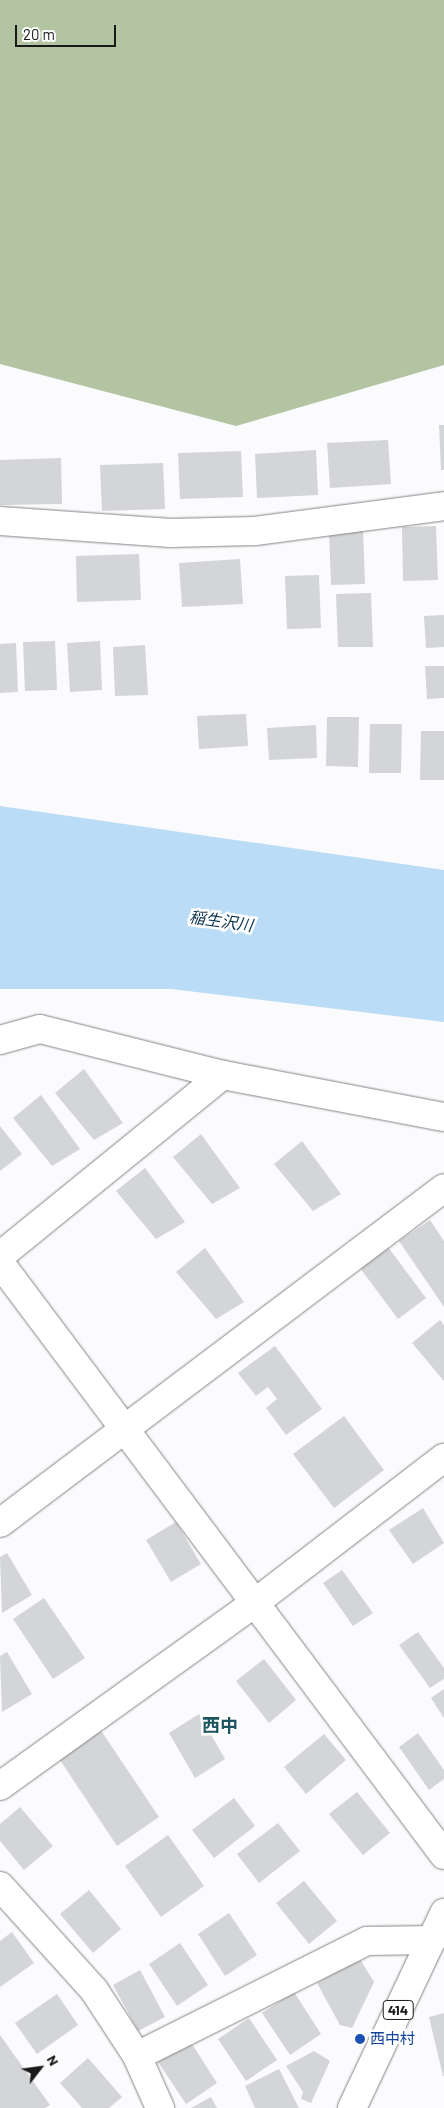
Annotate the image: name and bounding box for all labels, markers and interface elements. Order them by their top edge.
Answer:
scale bar [18,15,119,47]
text: 20 m [23,25,55,43]
water label: 稲生沢川 [188,907,254,935]
district label: 西中 [202,1714,238,1736]
road number: 414 [382,1998,414,2022]
place label: 西中村 [370,2030,415,2048]
marker: 西中村 [354,2033,366,2045]
north arrow [15,2043,65,2093]
text: N [44,2052,63,2069]

